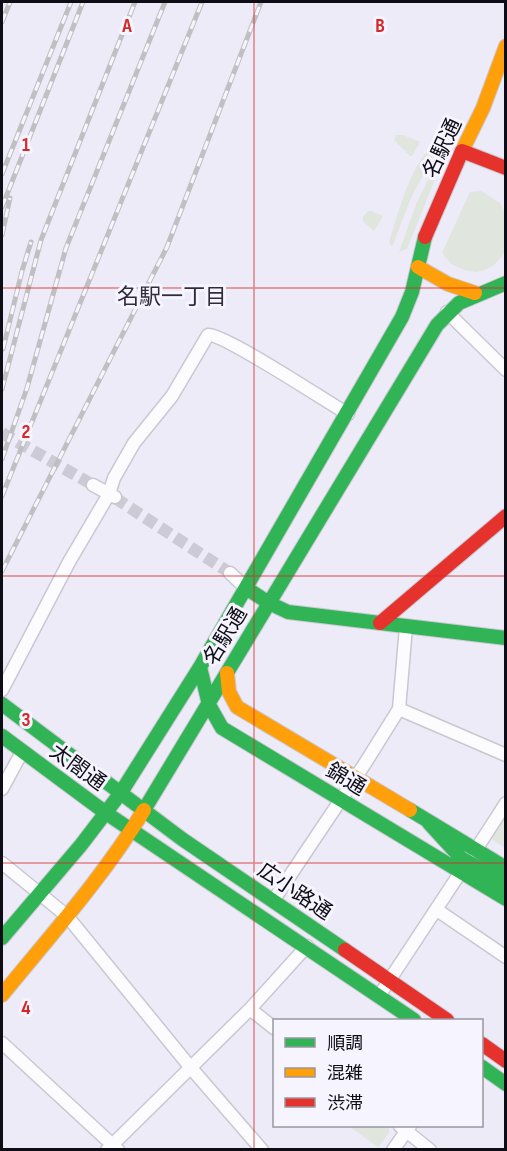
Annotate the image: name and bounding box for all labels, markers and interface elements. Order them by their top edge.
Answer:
text: A [121,14,132,38]
text: B [375,14,385,38]
street label: 名駅通 [418,114,467,182]
text: 1 [22,133,30,157]
district label: 名駅一丁目 [117,284,227,311]
text: 2 [22,420,30,444]
street label: 名駅通 [198,603,252,670]
text: 3 [22,708,31,732]
street label: 太閤通 [45,739,111,796]
street label: 錦通 [321,758,370,801]
street label: 広小路通 [253,858,337,925]
text: 4 [21,996,31,1020]
legend [273,1019,483,1127]
text: 順調 [327,1033,363,1054]
text: 混雑 [327,1063,363,1084]
text: 渋滞 [327,1093,363,1114]

